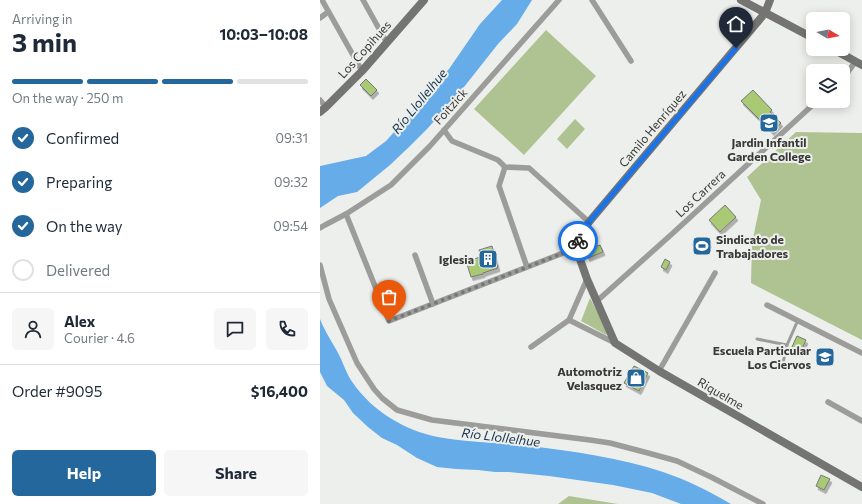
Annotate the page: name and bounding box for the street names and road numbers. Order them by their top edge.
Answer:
street label: Los Copihues [335,17,393,81]
street label: Foitzick [430,85,470,127]
street label: Camilo Henríquez [616,86,688,170]
street label: Los Carrera [672,166,728,220]
street label: Riquelme [695,374,747,412]

